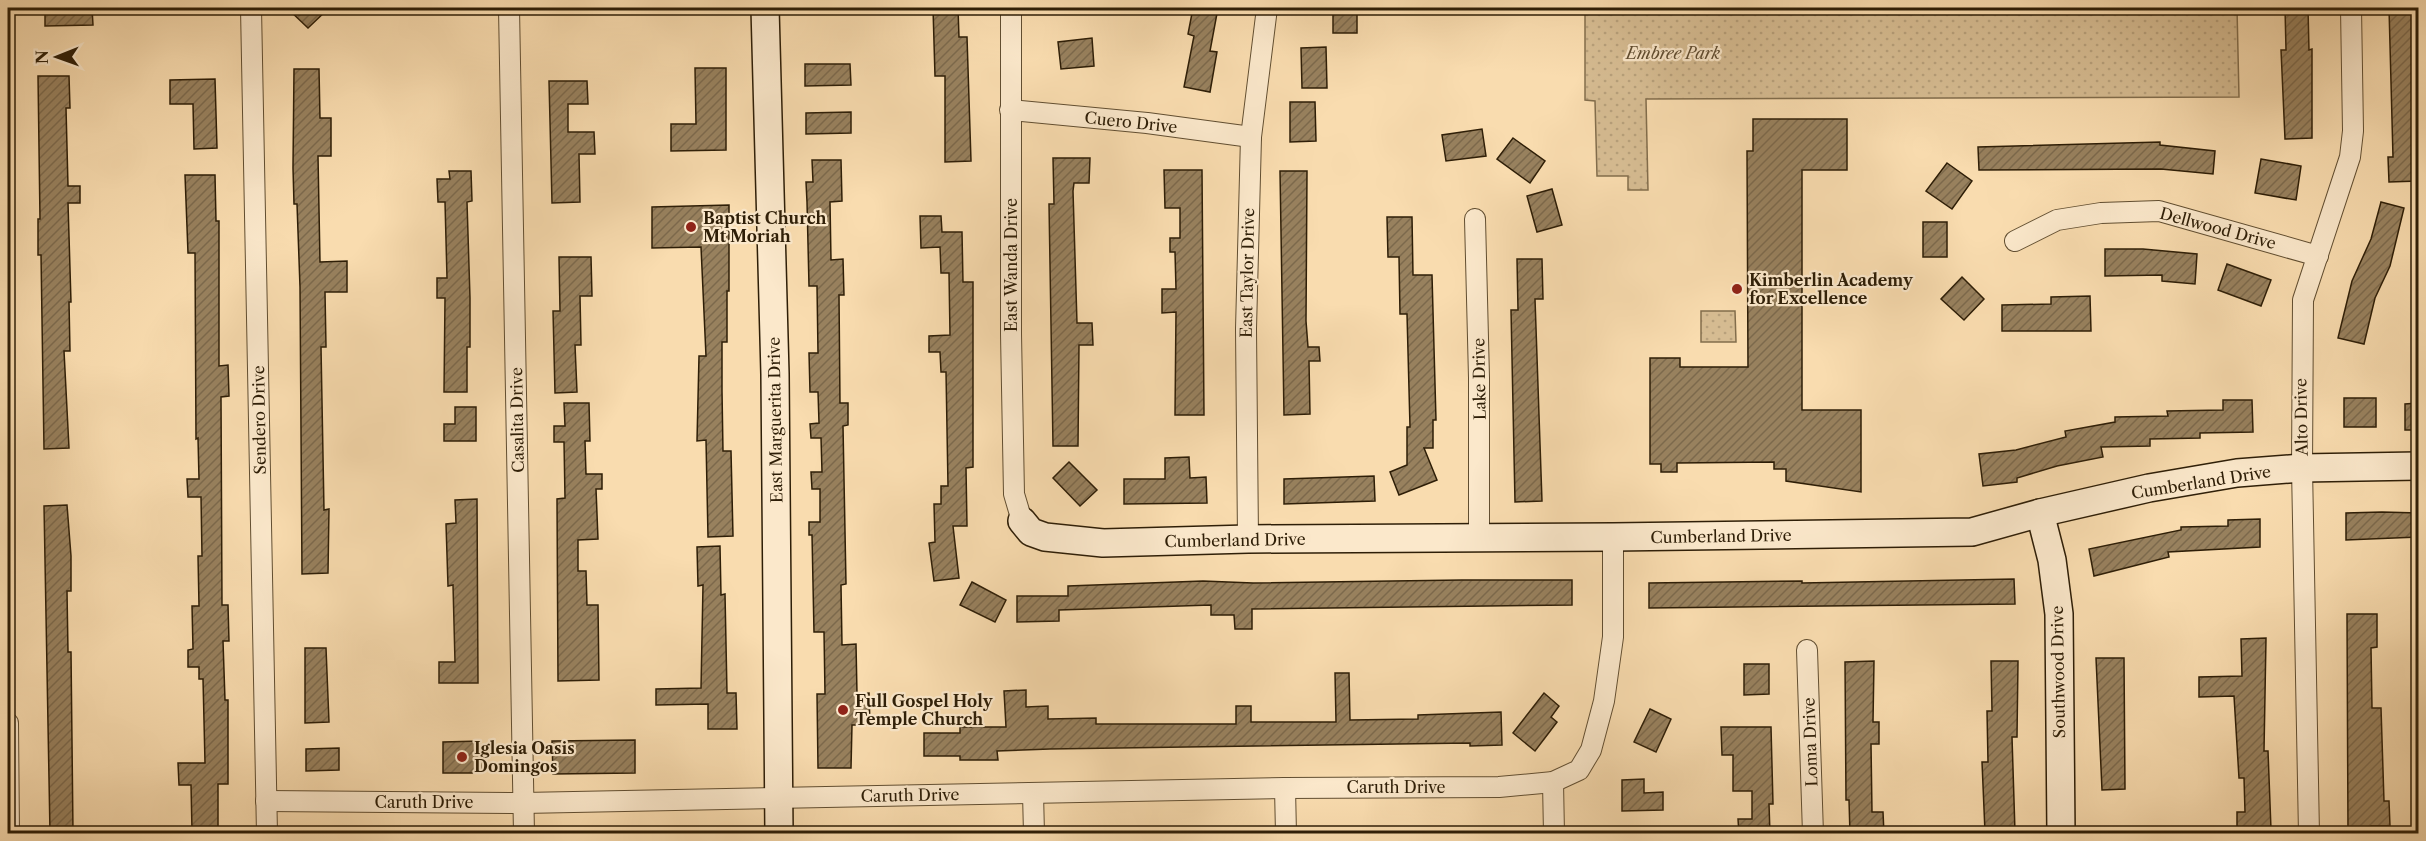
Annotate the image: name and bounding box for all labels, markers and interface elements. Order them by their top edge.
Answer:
north arrow [27,27,87,87]
park label: Embree Park [1624,43,1721,63]
text: N [32,50,52,64]
street label: Cuero Drive [1084,107,1178,137]
street label: East Wanda Drive [1001,198,1021,332]
street label: Dellwood Drive [2158,203,2278,253]
place label: Baptist Church Mt Moriah [703,208,827,246]
street label: East Taylor Drive [1236,208,1258,338]
marker: Baptist Church Mt Moriah [684,220,698,234]
place label: Kimberlin Academy for Excellence [1749,270,1914,308]
marker: Kimberlin Academy for Excellence [1730,282,1744,296]
street label: East Marguerita Drive [764,337,786,503]
street label: Lake Drive [1468,338,1490,420]
street label: Sendero Drive [248,365,270,475]
street label: Casalita Drive [506,367,528,473]
street label: Alto Drive [2290,378,2312,457]
street label: Cumberland Drive [2130,461,2272,503]
street label: Cumberland Drive [1650,525,1792,547]
street label: Cumberland Drive [1164,529,1306,551]
street label: Southwood Drive [2047,606,2069,738]
place label: Full Gospel Holy Temple Church [855,691,994,729]
street label: Loma Drive [1798,697,1822,787]
marker: Full Gospel Holy Temple Church [836,703,850,717]
place label: Iglesia Oasis Domingos [474,738,575,776]
marker: Iglesia Oasis Domingos [455,750,469,764]
street label: Caruth Drive [1347,777,1445,797]
street label: Caruth Drive [860,784,960,806]
street label: Caruth Drive [375,792,473,812]

